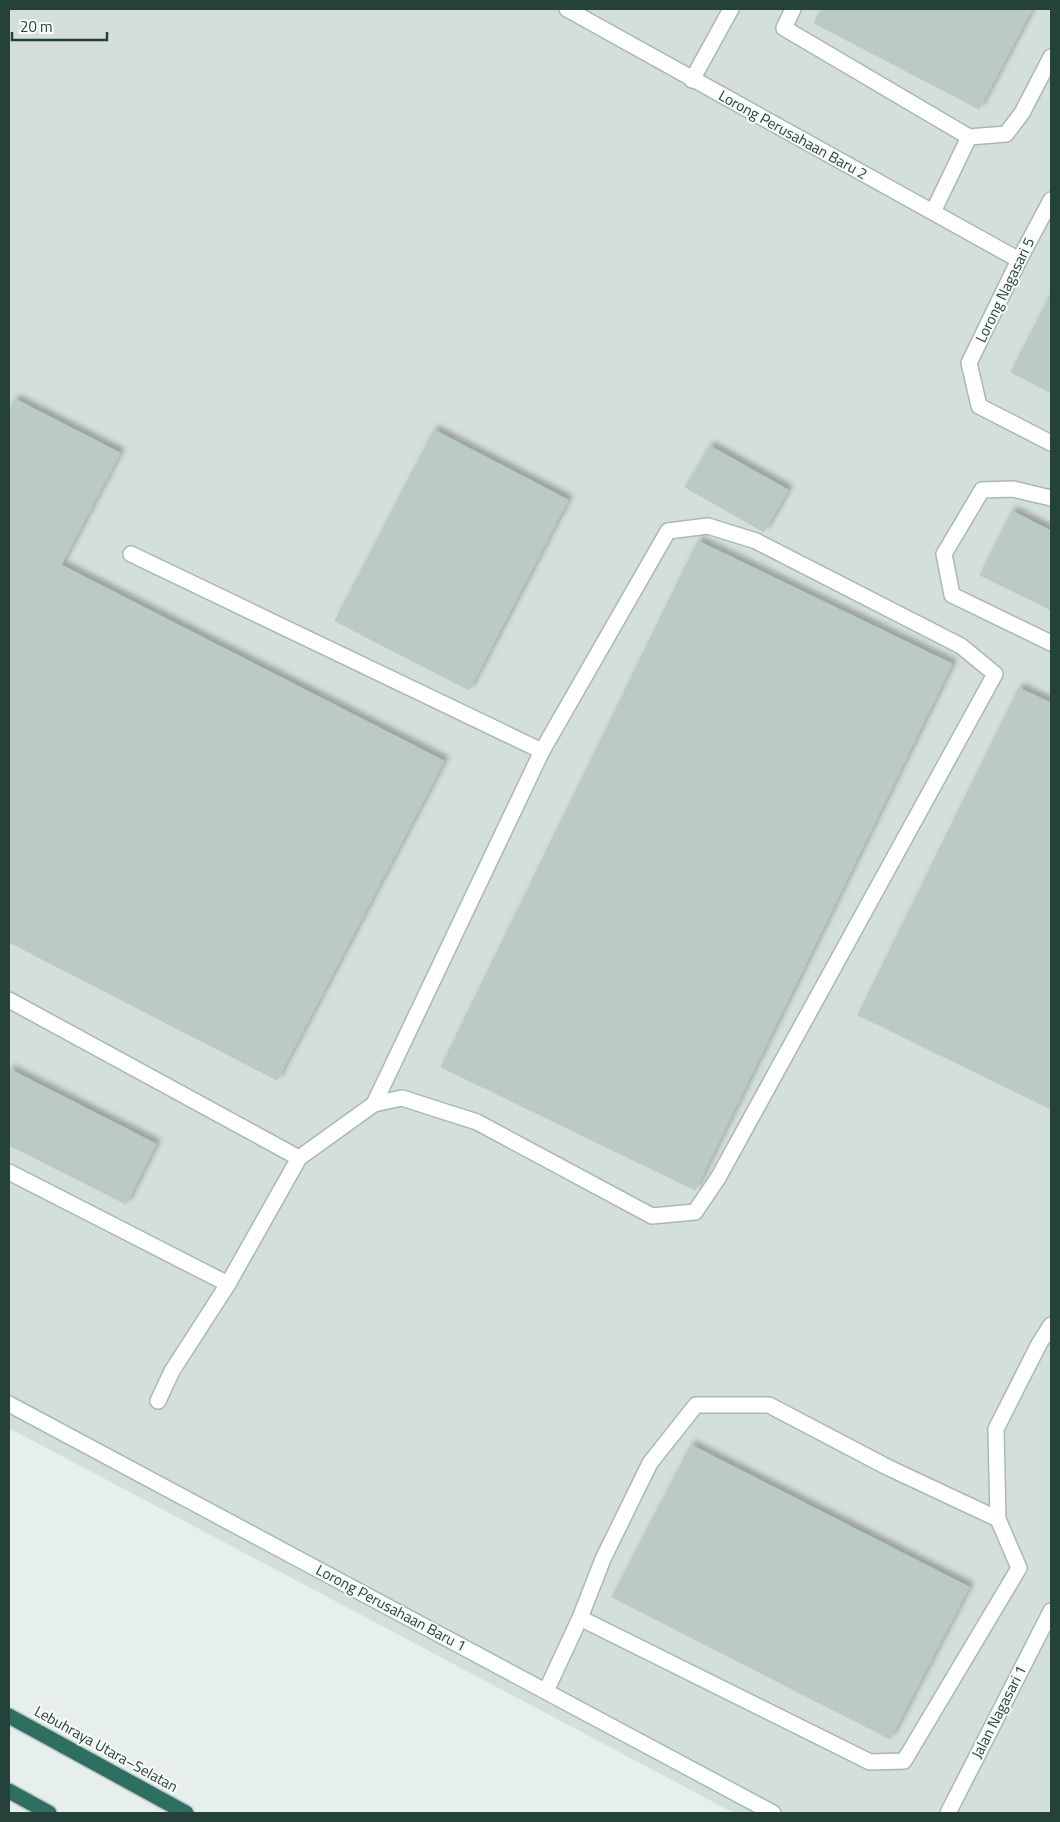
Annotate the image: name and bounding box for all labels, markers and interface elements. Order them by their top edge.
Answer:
scale bar [12,10,108,42]
text: 20 m [20,15,53,38]
street label: Lorong Perusahaan Baru 2 [715,84,872,185]
street label: Lorong Nagasari 5 [969,233,1040,346]
street label: Lorong Perusahaan Baru 1 [312,1558,470,1657]
street label: Jalan Nagasari 1 [965,1661,1032,1762]
street label: Lebuhraya Utara–Selatan [30,1700,182,1798]

